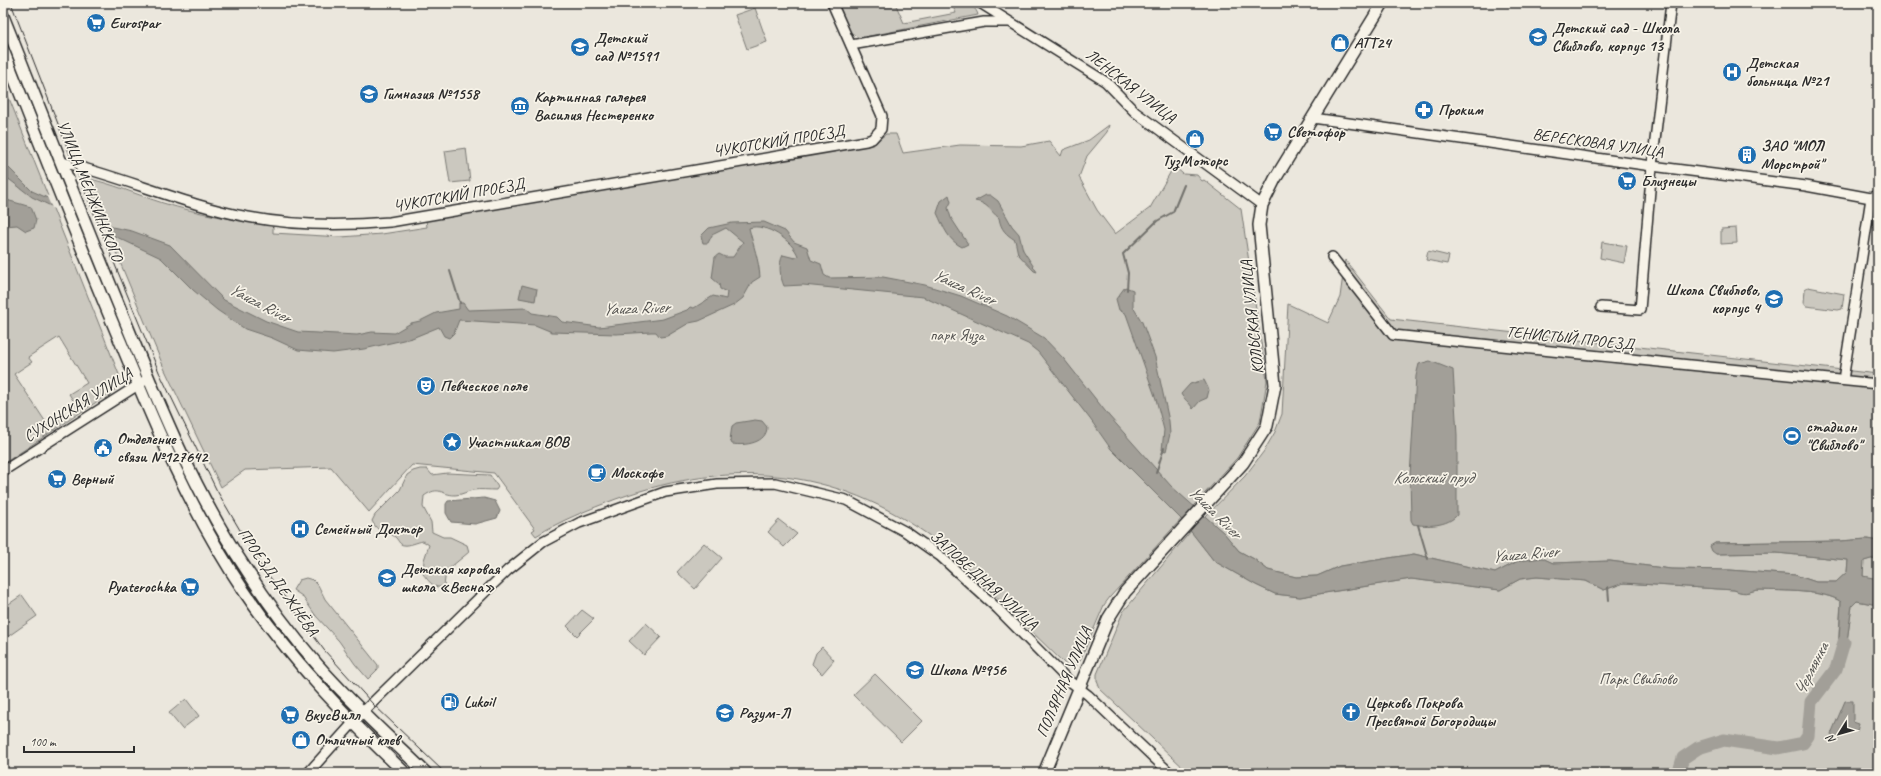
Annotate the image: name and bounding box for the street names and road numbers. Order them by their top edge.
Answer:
street label: ЛЕНСКАЯ УЛИЦА [1082,45,1181,128]
street label: УЛИЦА МЕНЖИНСКОГО [53,118,128,266]
street label: ЧУКОТСКИЙ ПРОЕЗД [712,121,847,161]
street label: ВЕРЕСКОВАЯ УЛИЦА [1531,124,1665,162]
street label: ЧУКОТСКИЙ ПРОЕЗД [392,173,527,216]
street label: КОЛЬСКАЯ УЛИЦА [1236,258,1268,375]
street label: ТЕНИСТЫЙ ПРОЕЗД [1505,321,1636,355]
street label: СУХОНСКАЯ УЛИЦА [20,363,137,446]
street label: ПРОЕЗД ДЕЖНЁВА [233,524,323,641]
street label: ЗАПОВЕДНАЯ УЛИЦА [926,526,1043,635]
street label: ПОЛЯРНАЯ УЛИЦА [1032,623,1097,740]

